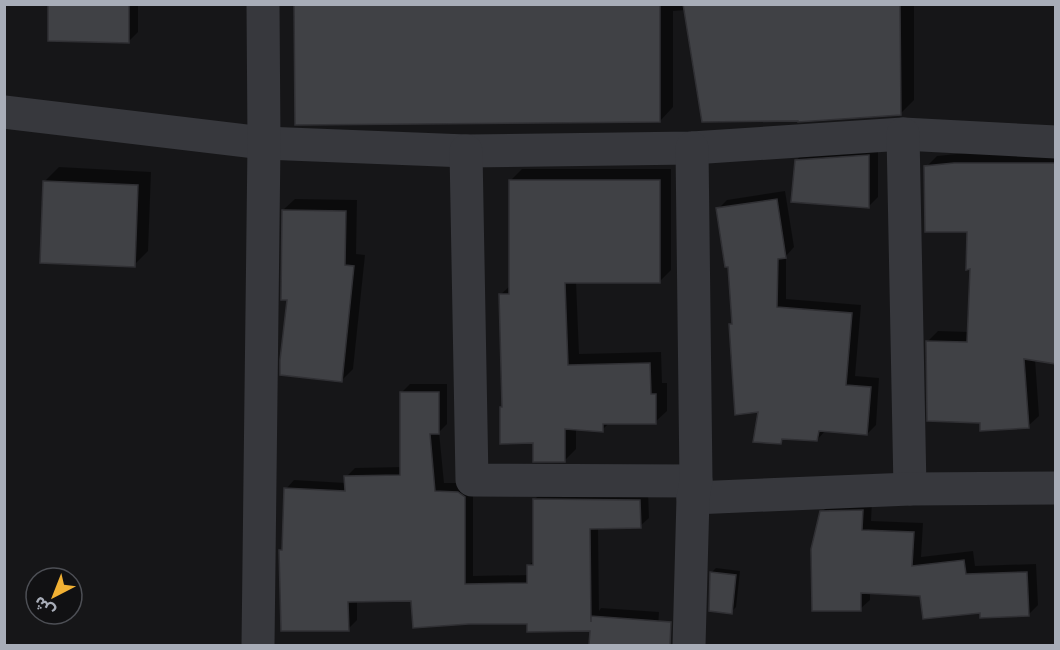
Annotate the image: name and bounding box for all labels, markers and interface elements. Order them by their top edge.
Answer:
north arrow [24,566,84,626]
text: ش [30,592,59,621]

